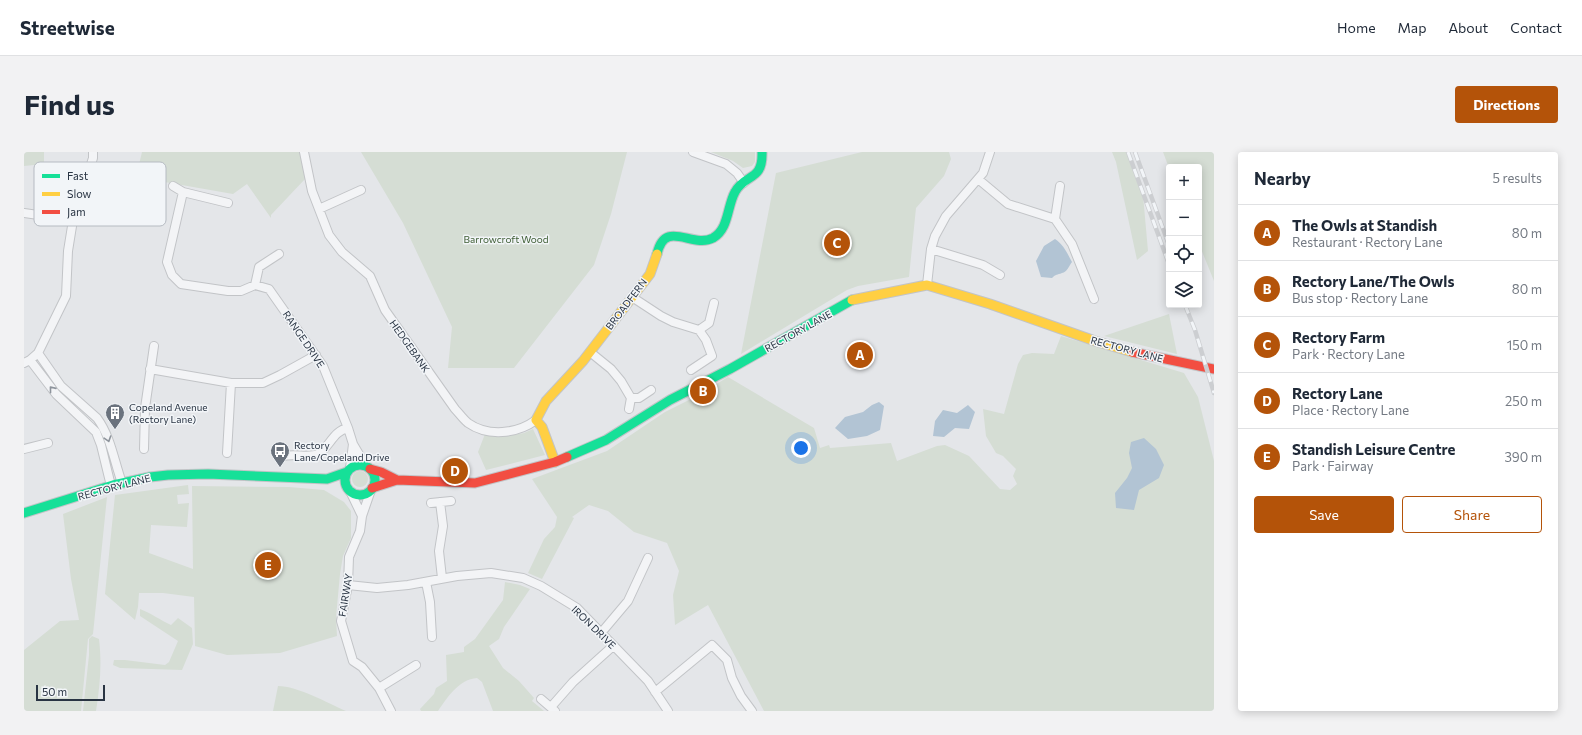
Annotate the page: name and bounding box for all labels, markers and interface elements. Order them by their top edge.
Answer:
text: Streetwise [20,16,115,39]
text: Home [1337,19,1376,36]
text: Map [1398,19,1426,36]
text: About [1448,19,1488,36]
text: Contact [1510,19,1562,36]
button: Directions [1455,86,1558,123]
text: Find us [24,87,115,121]
legend [34,162,166,226]
map controls [1166,164,1202,308]
button: + [1166,164,1202,200]
text: Nearby [1254,168,1311,189]
text: Fast [67,169,89,182]
text: 5 results [1492,170,1542,186]
text: Slow [67,187,92,200]
button: − [1166,200,1202,236]
text: Jam [67,205,86,219]
text: The Owls at Standish [1292,216,1437,234]
text: A [1262,225,1272,241]
text: 80 m [1512,225,1542,241]
pin: C [824,228,850,258]
park label: Barrowcroft Wood [464,233,549,245]
text: Restaurant · Rectory Lane [1292,234,1443,250]
button: locate [1166,236,1202,272]
button: layers [1166,272,1202,308]
text: Rectory Lane/The Owls [1292,272,1454,290]
street label: BROADFERN [603,276,649,332]
text: B [1263,281,1271,297]
text: 80 m [1512,281,1542,297]
text: Bus stop · Rectory Lane [1292,290,1428,306]
street label: RANGE DRIVE [281,308,327,370]
street label: RECTORY LANE [762,308,834,354]
street label: HEDGEBANK [387,317,433,375]
text: Rectory Farm [1292,328,1385,346]
street label: RECTORY LANE [1089,334,1165,364]
text: C [1263,337,1271,353]
text: 150 m [1507,337,1542,353]
pin: A [847,340,873,370]
text: Park · Rectory Lane [1292,346,1405,362]
pin: B [690,376,716,406]
text: Rectory Lane [1292,384,1383,402]
one-way arrow [50,387,57,394]
text: D [1262,393,1272,409]
text: 250 m [1505,393,1542,409]
place label: Copeland Avenue (Rectory Lane) [129,401,208,425]
building icon: Copeland Avenue (Rectory Lane) [104,402,126,430]
text: Place · Rectory Lane [1292,402,1409,418]
one-way arrow [104,435,112,442]
your location [791,438,811,458]
place label: Rectory Lane/Copeland Drive [294,439,390,463]
bus stop icon: Rectory Lane/Copeland Drive [269,440,291,468]
text: Standish Leisure Centre [1292,440,1455,458]
text: E [1263,449,1271,465]
text: 390 m [1504,449,1542,465]
pin: D [442,456,468,486]
text: Park · Fairway [1292,458,1373,474]
street label: RECTORY LANE [76,472,152,502]
button: Save [1254,496,1394,533]
button: Share [1402,496,1542,533]
pin: E [255,550,281,580]
street label: FAIRWAY [336,572,354,617]
street label: IRON DRIVE [569,603,619,651]
scale bar [36,683,105,702]
text: 50 m [42,685,67,698]

